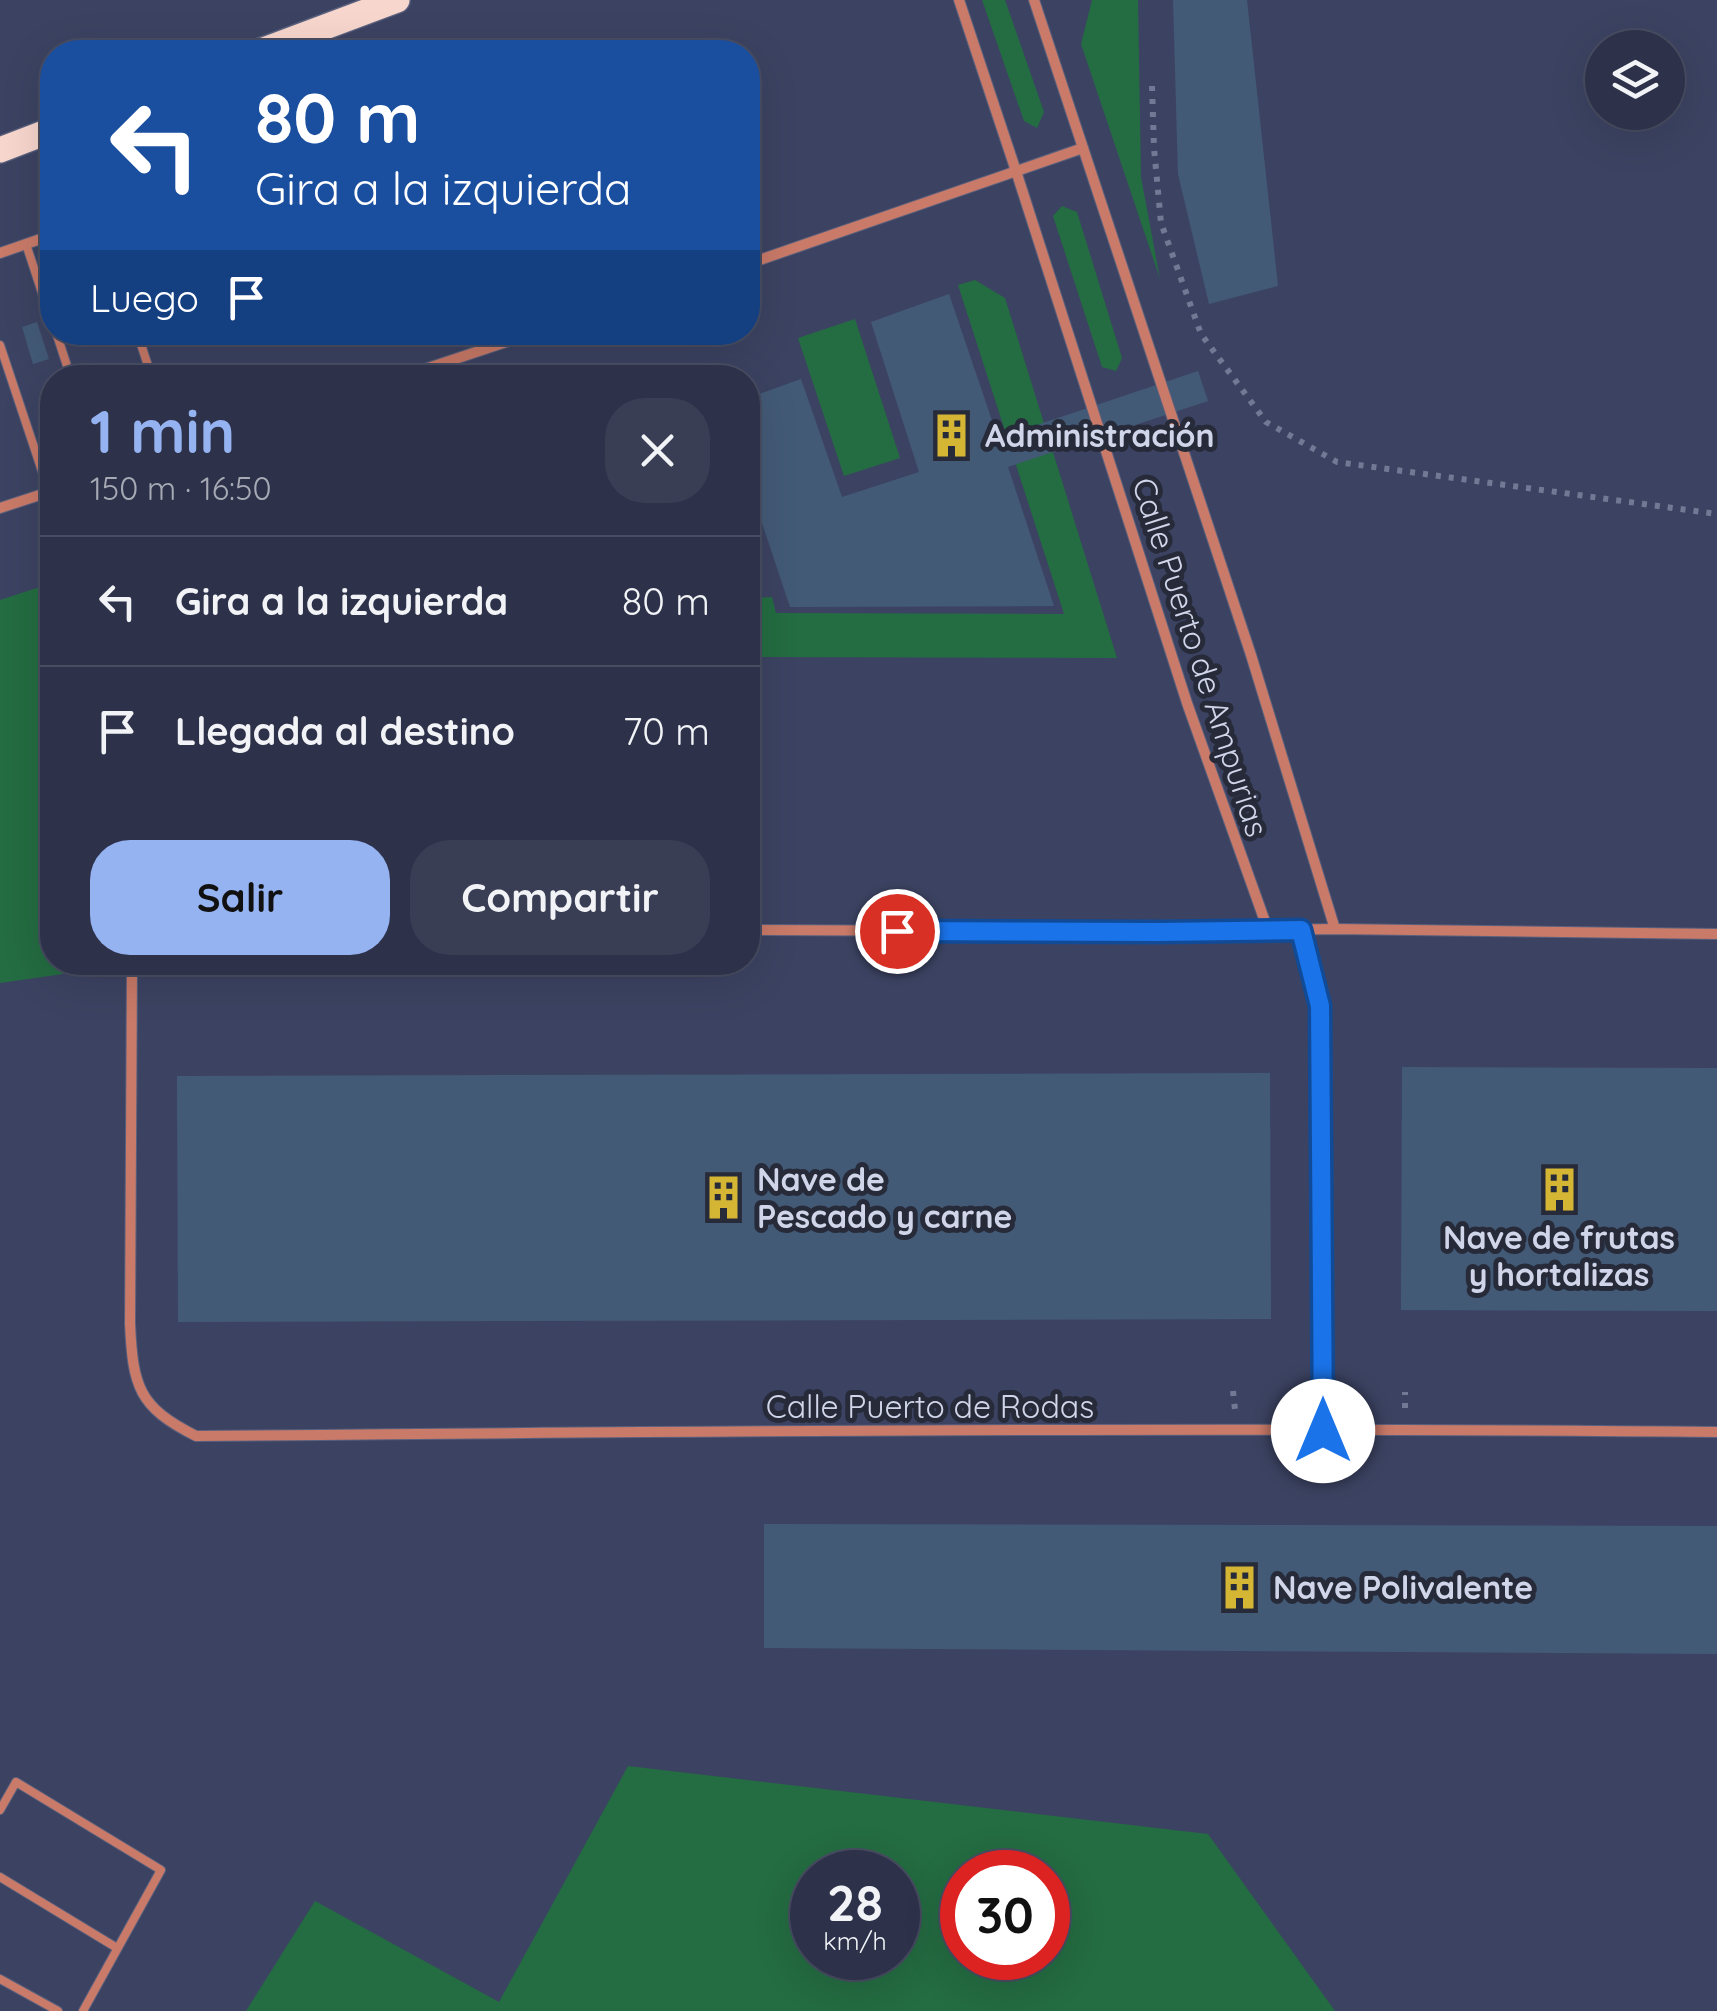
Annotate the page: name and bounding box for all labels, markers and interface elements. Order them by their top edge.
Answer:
map controls [1585,30,1685,130]
button: layers [1585,30,1685,130]
text: 80 m [255,73,420,161]
icon: left [90,80,220,210]
text: Gira a la izquierda [255,160,631,216]
icon: arrive [219,270,274,325]
text: Luego [90,274,199,322]
text: 1 min [90,393,235,468]
button: close [605,398,710,503]
building icon: Administración [928,411,976,459]
place label: Administración [985,415,1215,455]
text: 150 m · 16:50 [90,468,271,508]
street label: Calle Puerto de Ampurias [1124,472,1278,842]
icon: left [90,574,145,629]
text: Gira a la izquierda [175,577,508,625]
text: 80 m [622,577,710,625]
icon: arrive [90,704,145,759]
text: Llegada al destino [175,707,515,755]
text: 70 m [623,707,710,755]
button: Salir [90,840,390,955]
button: Compartir [410,840,710,955]
pin [855,889,940,974]
icon: arrive [870,904,925,959]
place label: Nave de Pescado y carne [757,1159,1012,1236]
building icon: Nave de frutas y hortalizas [1535,1165,1583,1213]
building icon: Nave de Pescado y carne [700,1173,748,1221]
place label: Nave de frutas y hortalizas [1443,1217,1675,1294]
position arrow [1271,1379,1375,1483]
street label: Calle Puerto de Rodas [766,1386,1094,1426]
building icon: Nave Polivalente [1216,1563,1264,1611]
place label: Nave Polivalente [1273,1567,1533,1607]
speed limit sign: 30 [940,1850,1070,1980]
text: 28 [827,1871,883,1934]
text: km/h [823,1925,887,1956]

